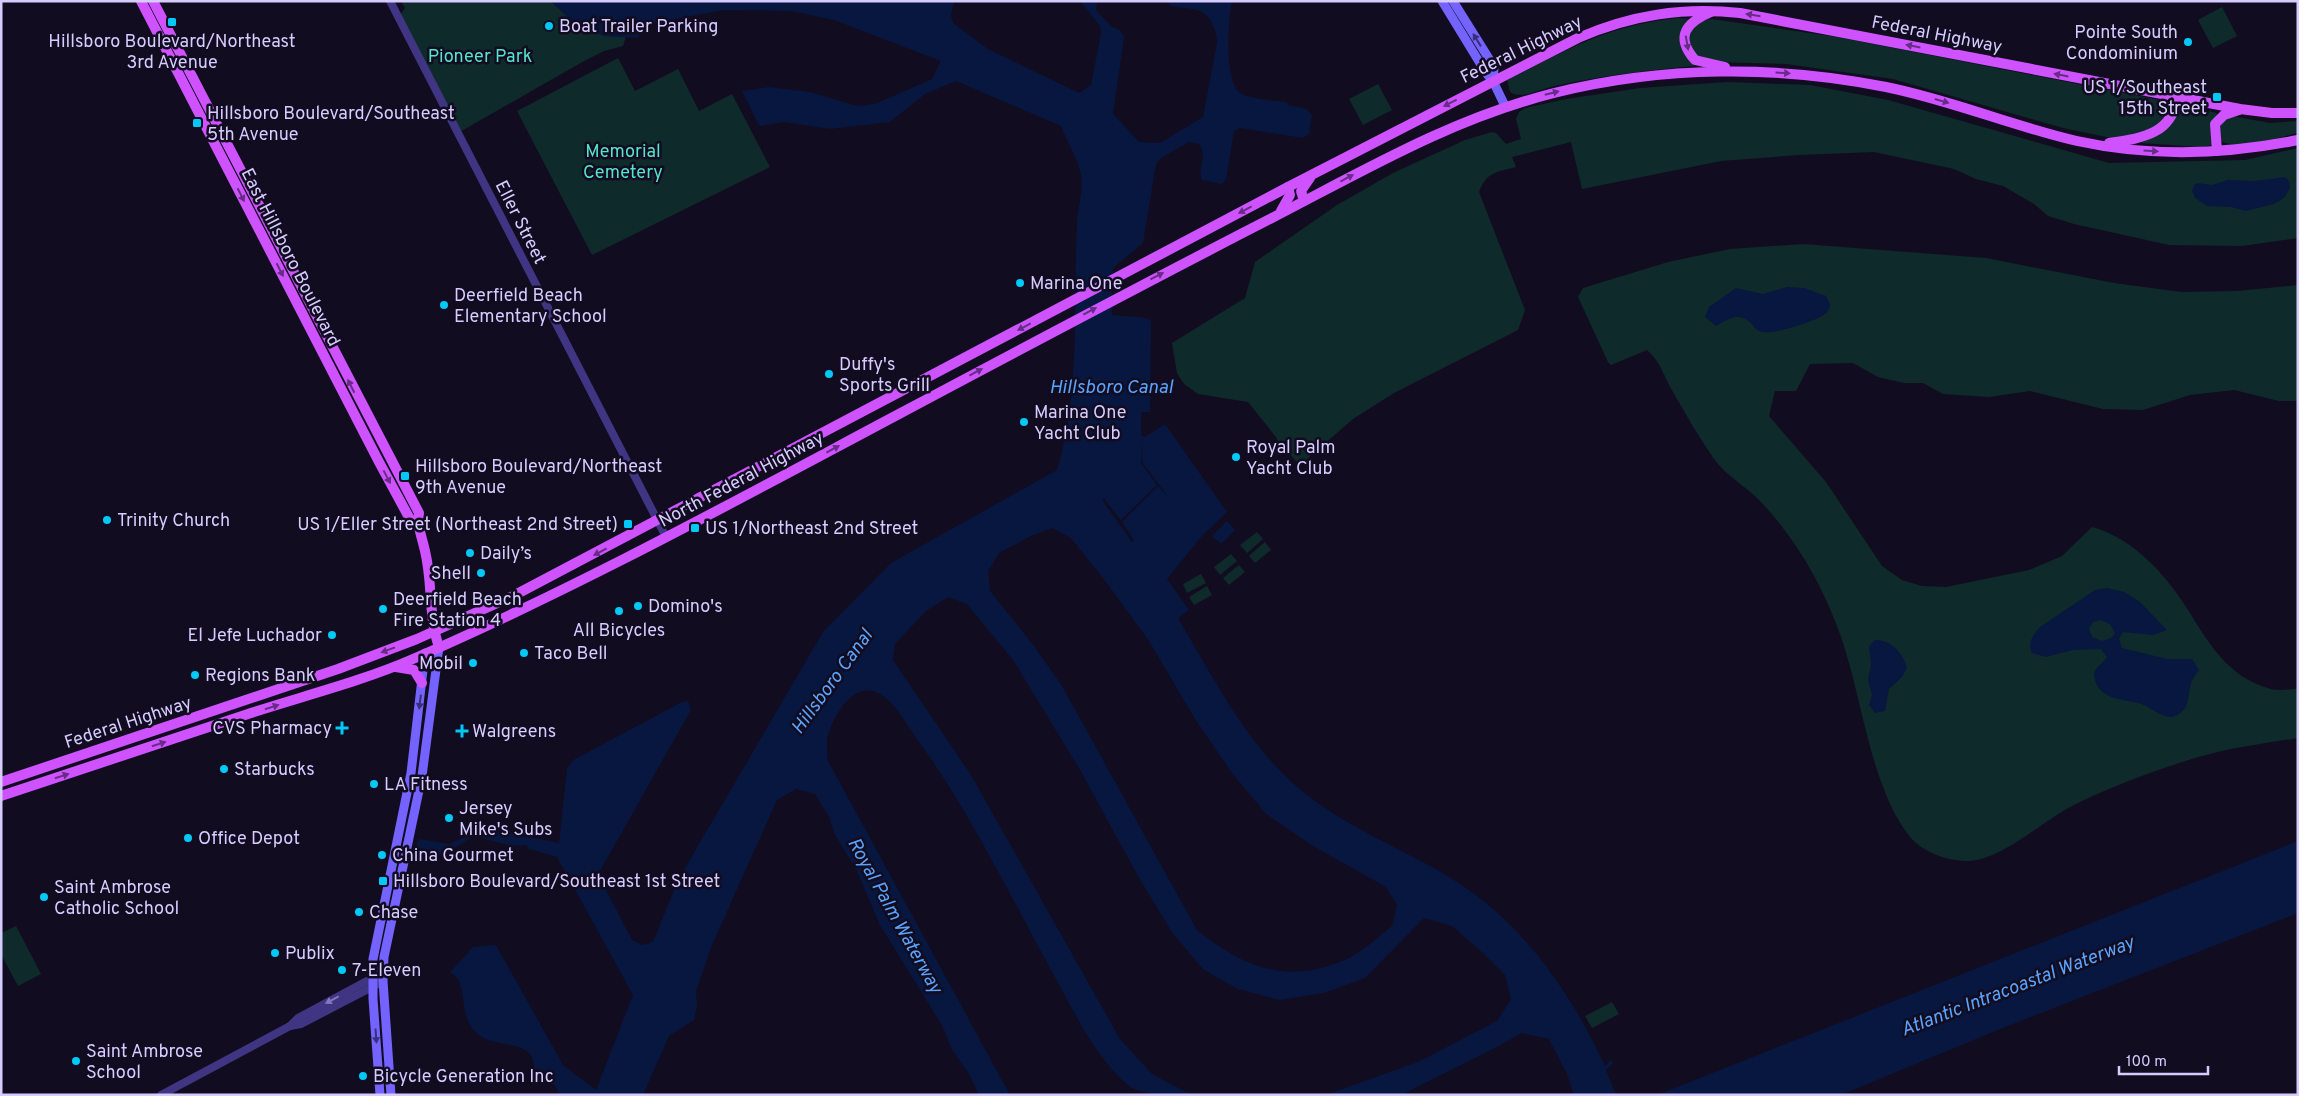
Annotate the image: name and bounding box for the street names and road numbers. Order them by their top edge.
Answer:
street label: Federal Highway [1457,11,1586,90]
street label: Federal Highway [1869,12,2004,59]
street label: East Hillsboro Boulevard [235,165,345,351]
street label: Eller Street [489,177,551,268]
street label: North Federal Highway [655,427,828,534]
street label: Federal Highway [62,692,195,755]

